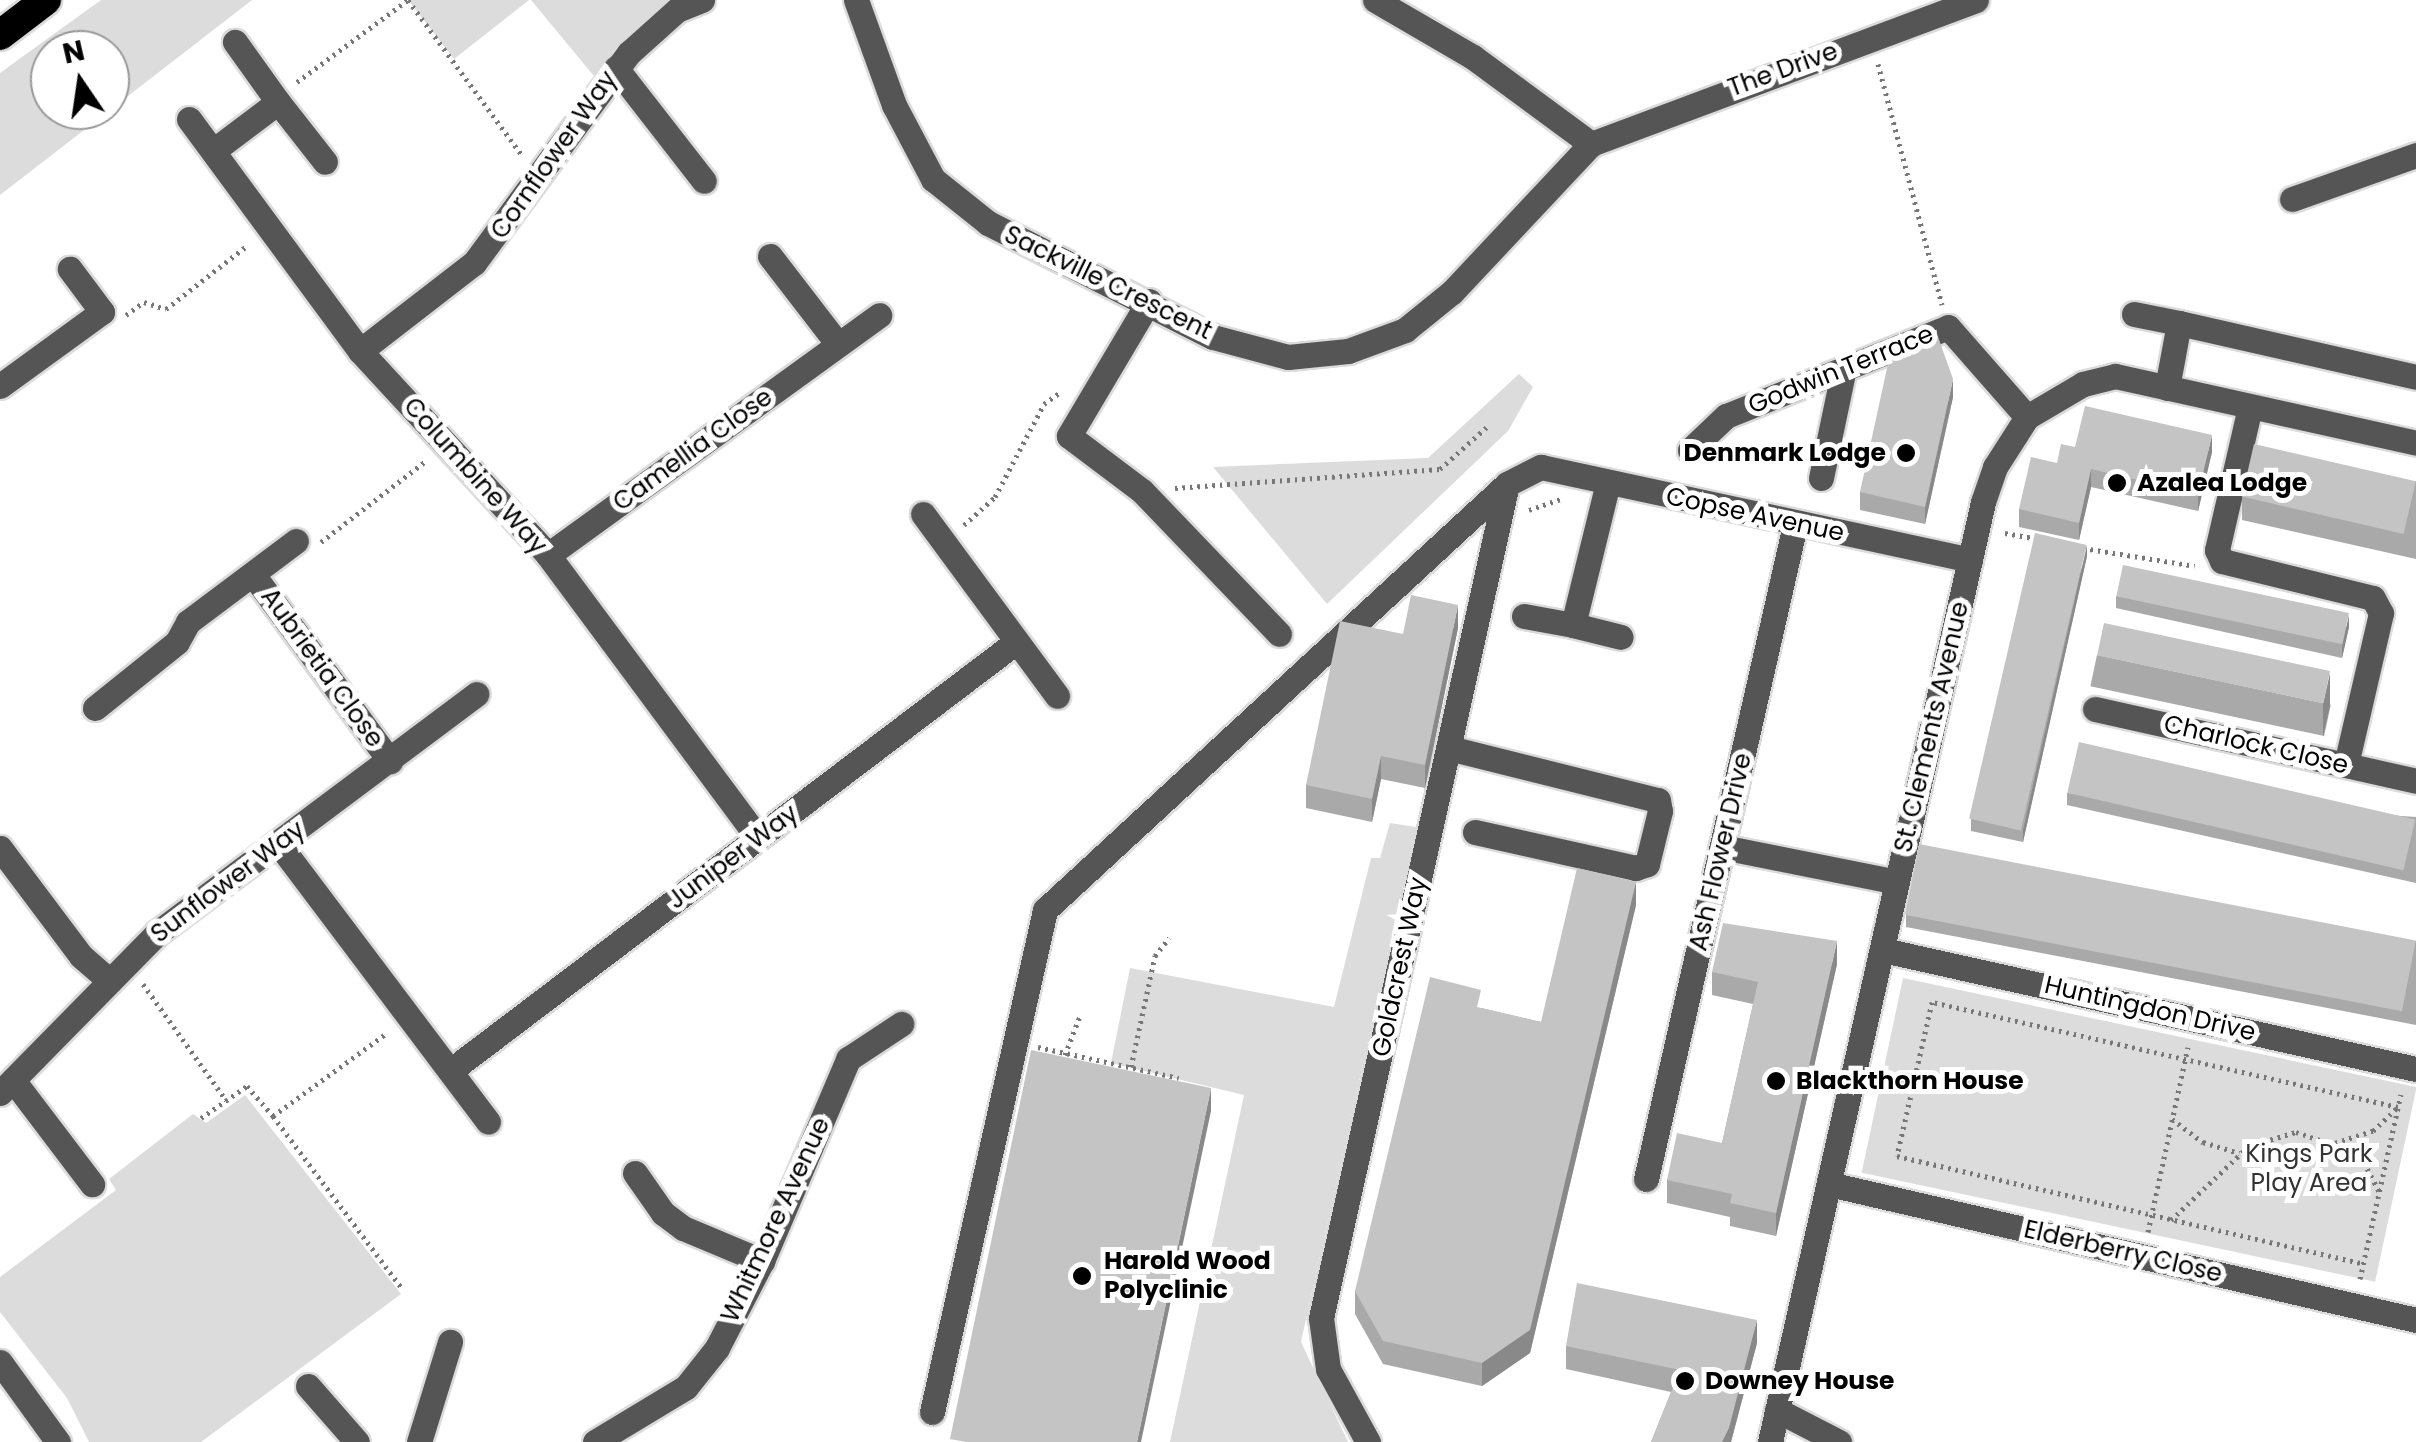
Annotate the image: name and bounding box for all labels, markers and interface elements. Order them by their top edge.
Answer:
north arrow [30,30,130,130]
text: N [59,31,88,74]
street label: The Drive [1724,36,1842,104]
street label: Cornflower Way [485,65,623,245]
street label: Sackville Crescent [999,220,1217,346]
street label: Godwin Terrace [1744,319,1938,421]
street label: Camellia Close [608,382,778,518]
street label: Columbine Way [397,392,553,560]
place label: Denmark Lodge [1683,438,1886,468]
marker: Denmark Lodge [1895,442,1917,464]
place label: Azalea Lodge [2137,468,2307,498]
marker: Azalea Lodge [2106,472,2128,494]
street label: Copse Avenue [1663,481,1847,549]
street label: Aubrietia Close [254,583,390,753]
street label: St. Clements Avenue [1889,599,1975,855]
street label: Charlock Close [2161,709,2351,781]
street label: Ash Flower Drive [1684,750,1758,954]
street label: Juniper Way [662,798,804,916]
street label: Sunflower Way [145,815,311,949]
street label: Goldcrest Way [1366,875,1434,1059]
street label: Huntingdon Drive [2042,970,2258,1048]
place label: Blackthorn House [1796,1066,2024,1096]
marker: Blackthorn House [1765,1070,1787,1092]
street label: Whitmore Avenue [715,1113,837,1327]
park label: Kings Park Play Area [2245,1140,2373,1199]
street label: Elderberry Close [2021,1215,2225,1289]
place label: Harold Wood Polyclinic [1104,1247,1271,1306]
marker: Harold Wood Polyclinic [1069,1263,1095,1289]
place label: Downey House [1705,1366,1894,1396]
marker: Downey House [1674,1370,1696,1392]

